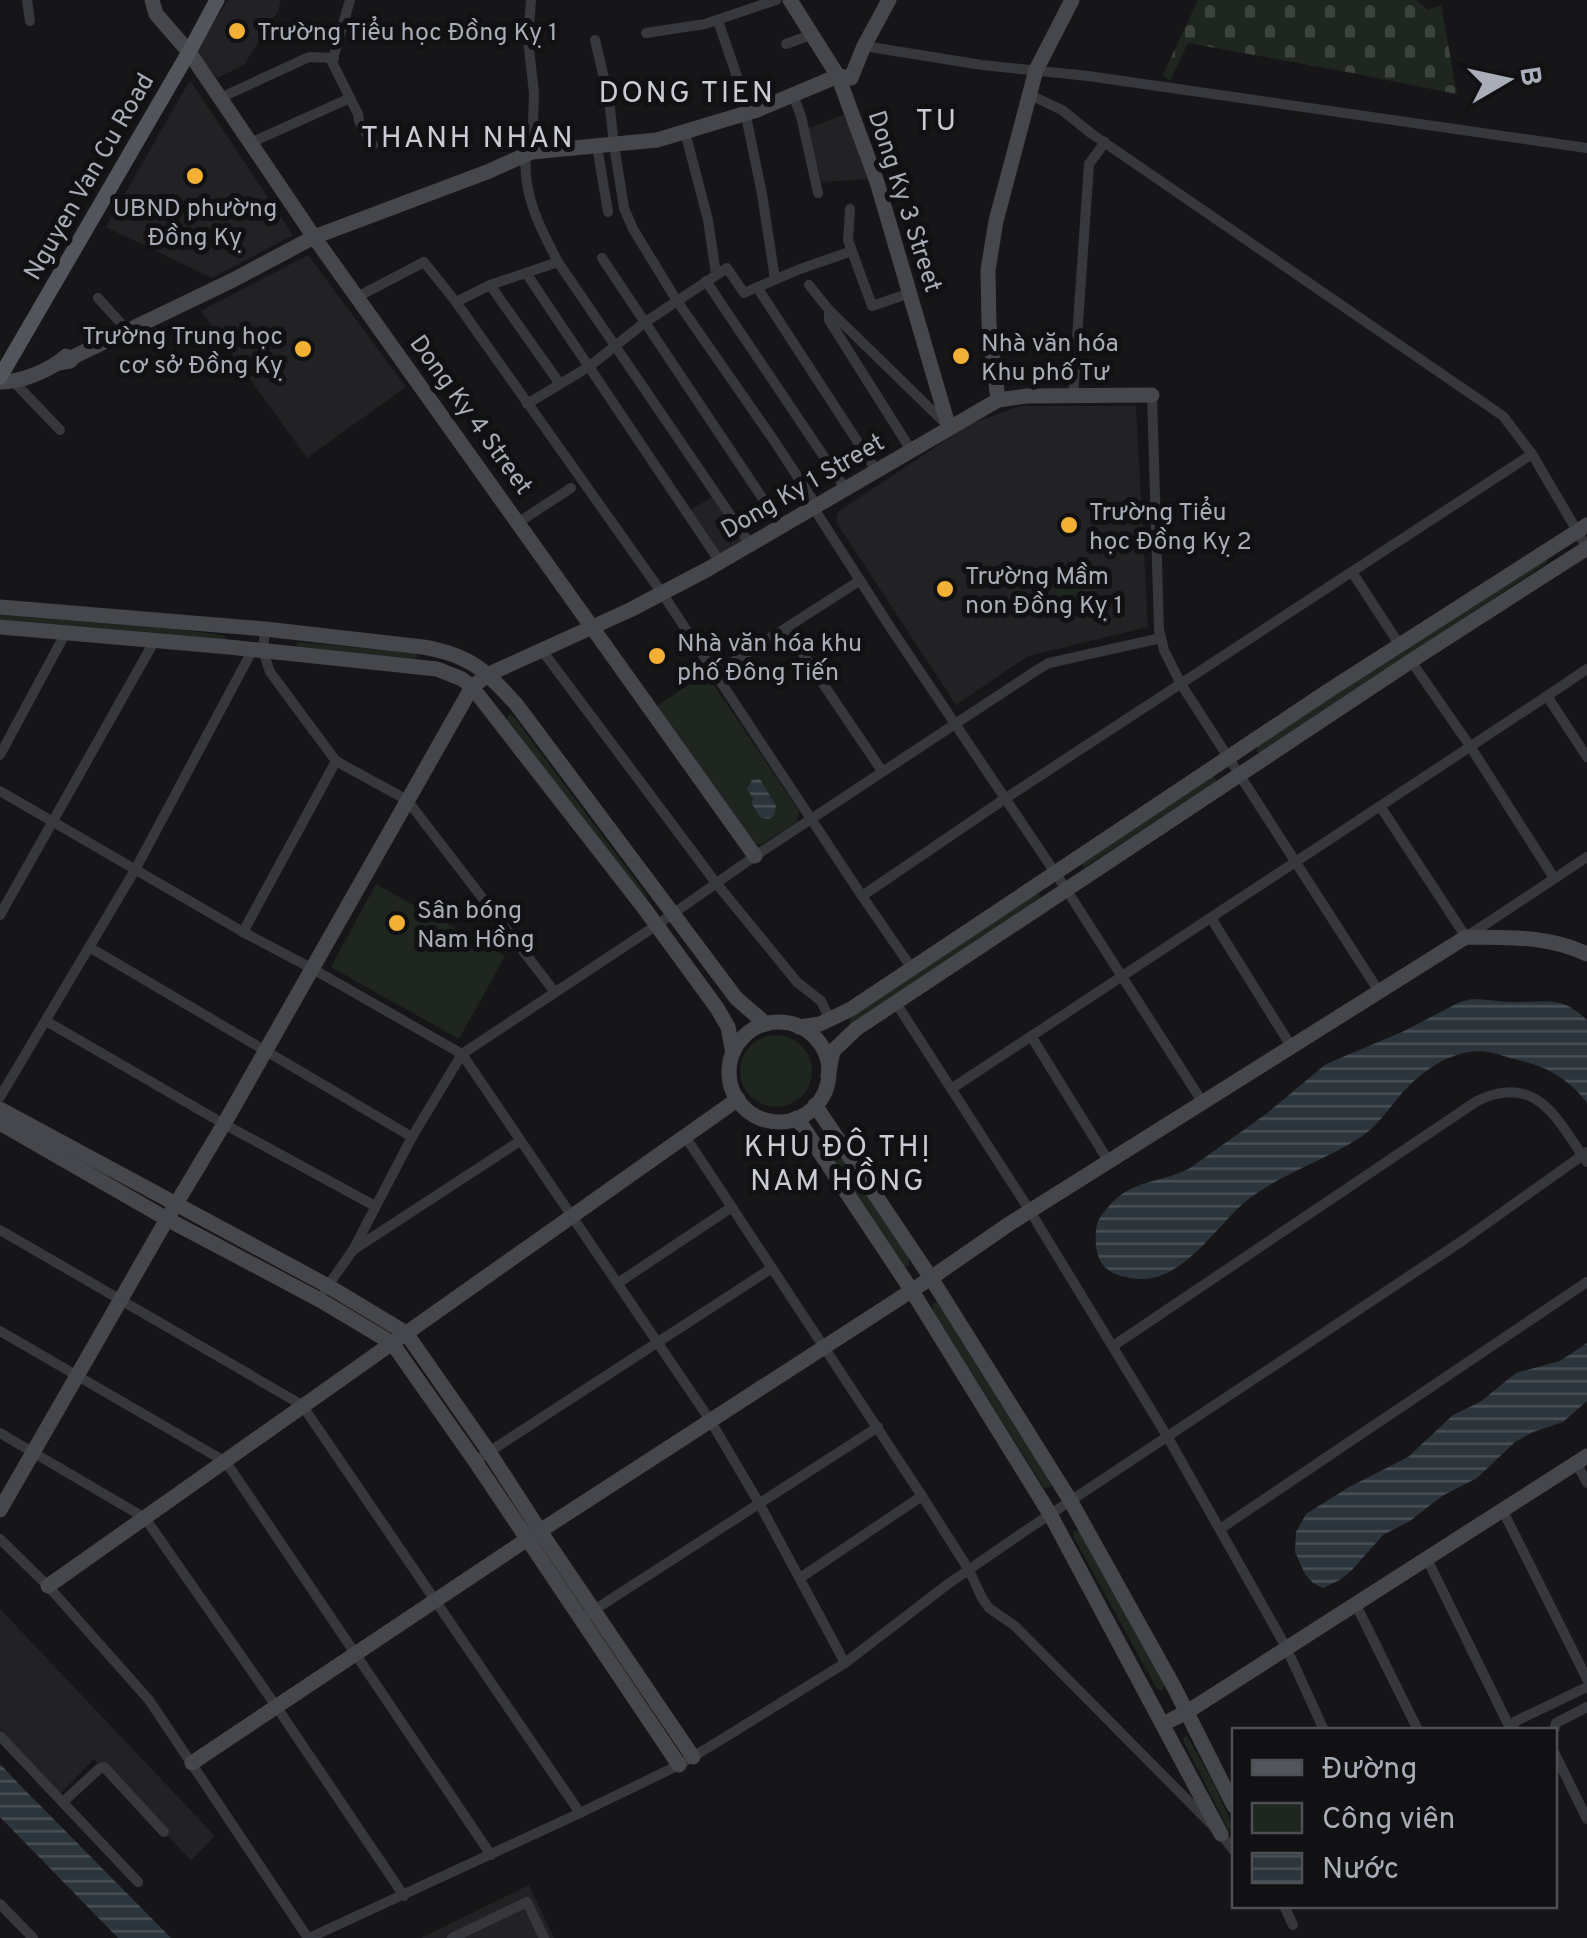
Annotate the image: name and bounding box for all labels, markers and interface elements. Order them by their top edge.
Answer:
place label: Trường Tiểu học Đồng Kỵ 1 [257,16,557,50]
marker: Trường Tiểu học Đồng Kỵ 1 [226,20,248,42]
north arrow [1457,30,1557,130]
text: B [1509,64,1548,89]
street label: Nguyen Van Cu Road [18,68,163,287]
district label: DONG TIEN [598,76,776,113]
district label: TU [915,104,959,141]
street label: Dong Ky 3 Street [859,107,948,297]
district label: THANH NHAN [361,121,575,158]
marker: UBND phường Đồng Kỵ [184,165,206,187]
place label: UBND phường Đồng Kỵ [113,194,277,255]
place label: Trường Trung học cơ sở Đồng Kỵ [82,322,283,383]
place label: Nhà văn hóa Khu phố Tư [981,329,1119,390]
street label: Dong Ky 4 Street [401,330,538,502]
marker: Trường Trung học cơ sở Đồng Kỵ [292,338,314,360]
marker: Nhà văn hóa Khu phố Tư [950,345,972,367]
street label: Dong Ky 1 Street [716,428,891,547]
place label: Trường Tiểu học Đồng Kỵ 2 [1089,496,1252,559]
marker: Trường Tiểu học Đồng Kỵ 2 [1058,514,1080,536]
place label: Trường Mầm non Đồng Kỵ 1 [965,562,1123,623]
marker: Trường Mầm non Đồng Kỵ 1 [934,578,956,600]
place label: Nhà văn hóa khu phố Đông Tiến [677,629,862,690]
marker: Nhà văn hóa khu phố Đông Tiến [646,645,668,667]
place label: Sân bóng Nam Hồng [417,896,535,957]
marker: Sân bóng Nam Hồng [386,912,408,934]
district label: KHU ĐÔ THỊ NAM HỒNG [744,1127,932,1201]
legend [1232,1728,1557,1908]
text: Đường [1322,1752,1417,1789]
text: Công viên [1322,1802,1455,1839]
text: Nước [1322,1852,1399,1889]

